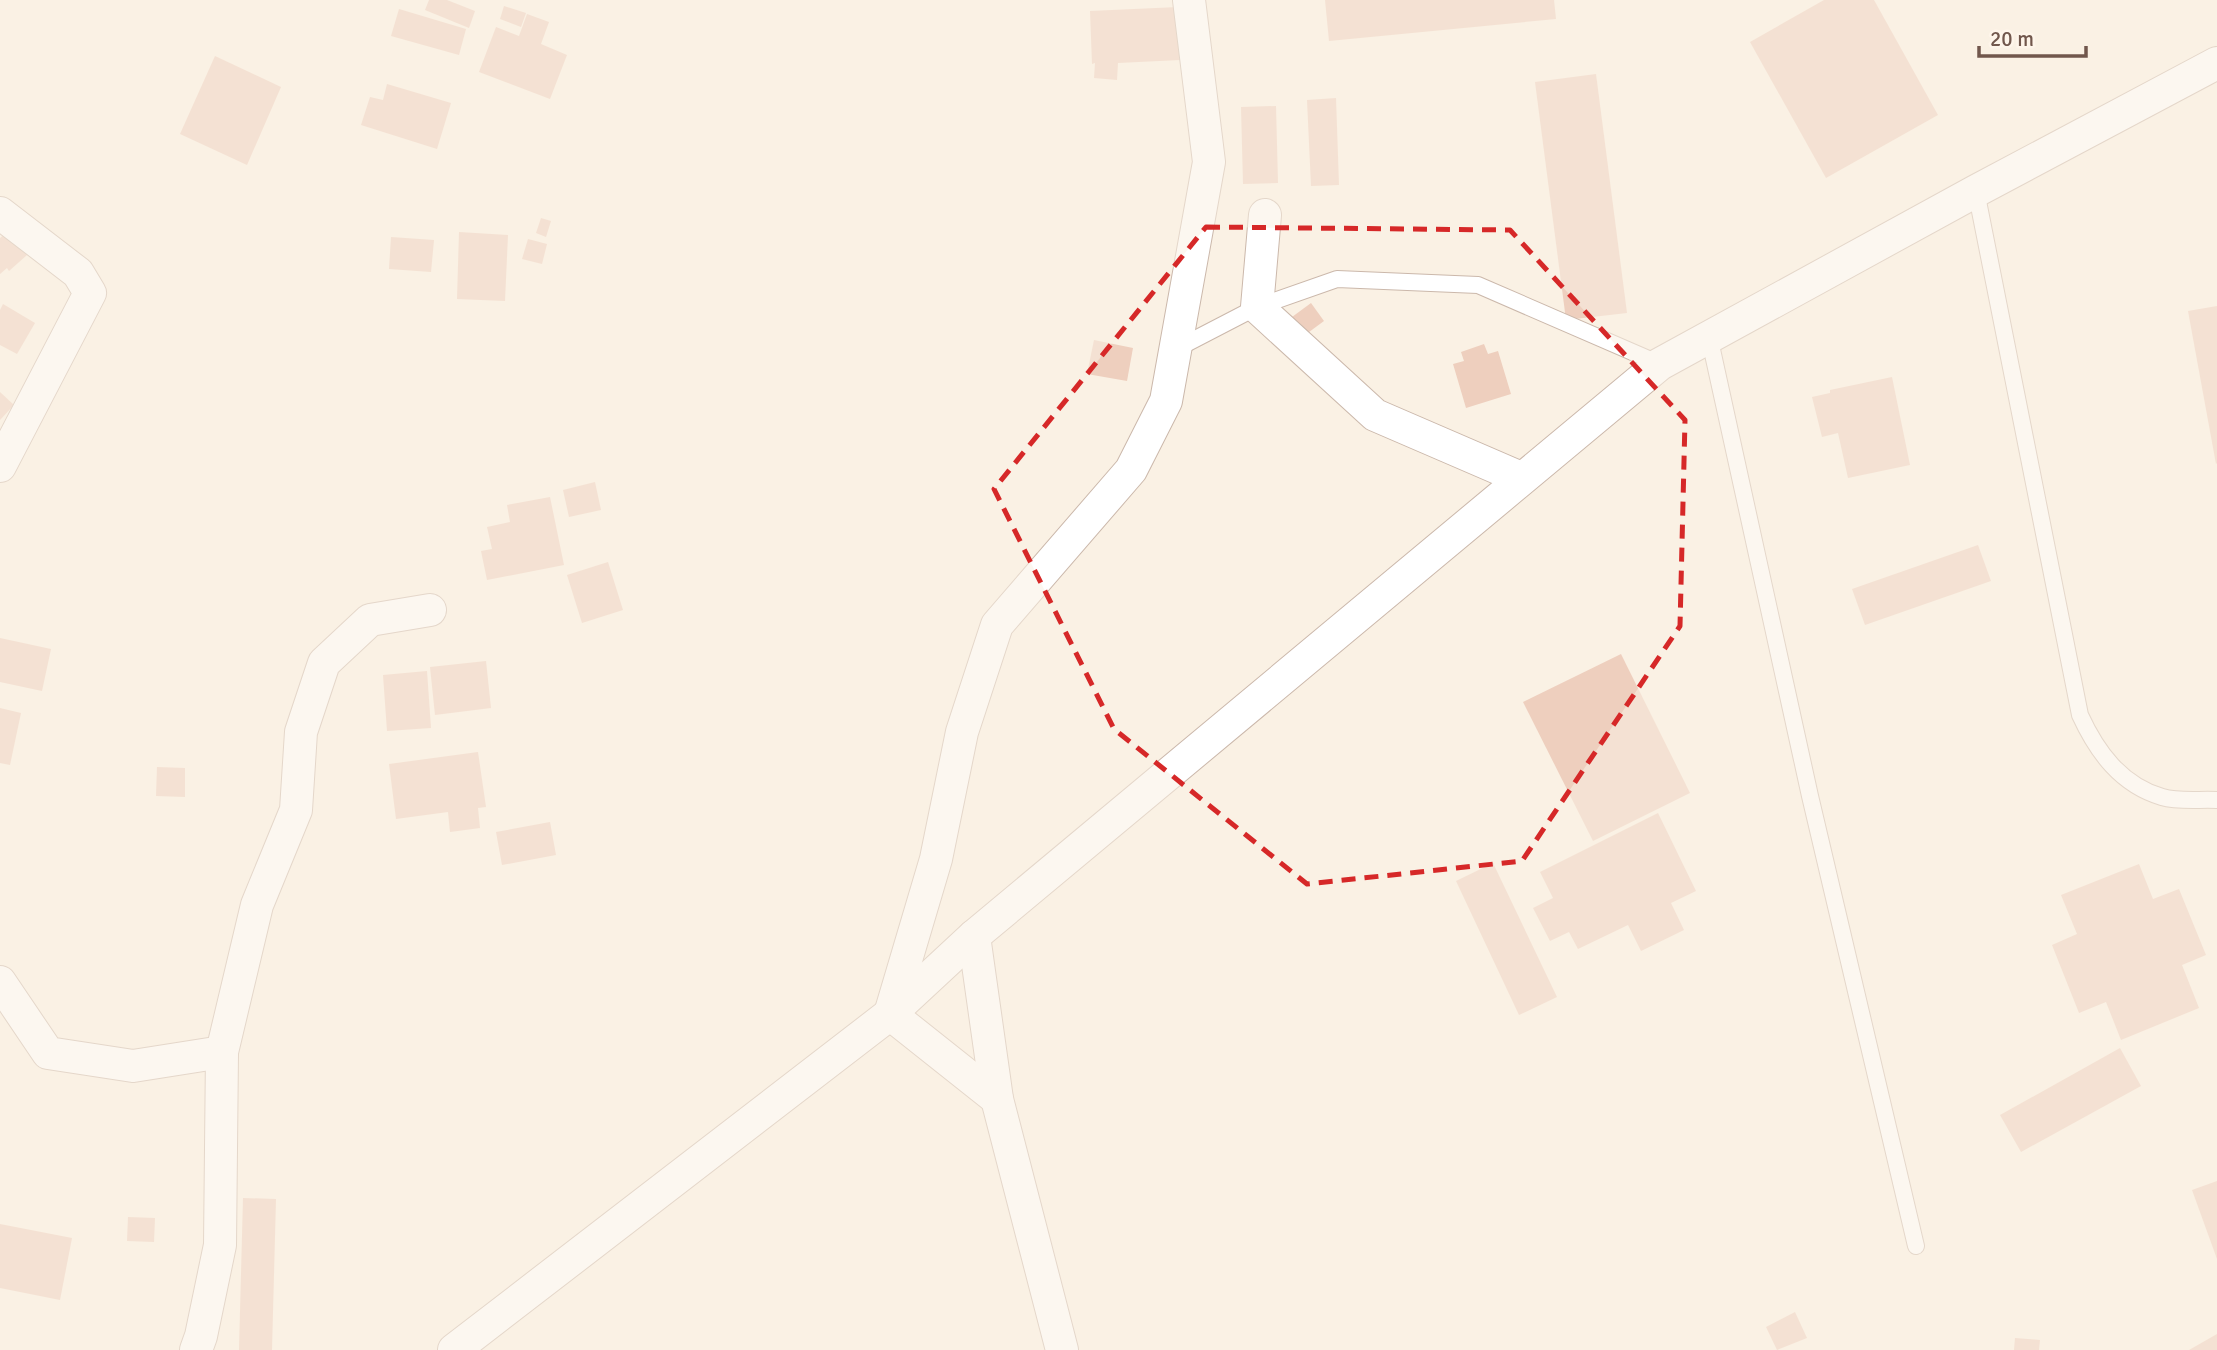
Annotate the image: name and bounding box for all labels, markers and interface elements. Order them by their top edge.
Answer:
scale bar [1979,14,2086,58]
text: 20 m [1990,26,2034,52]

